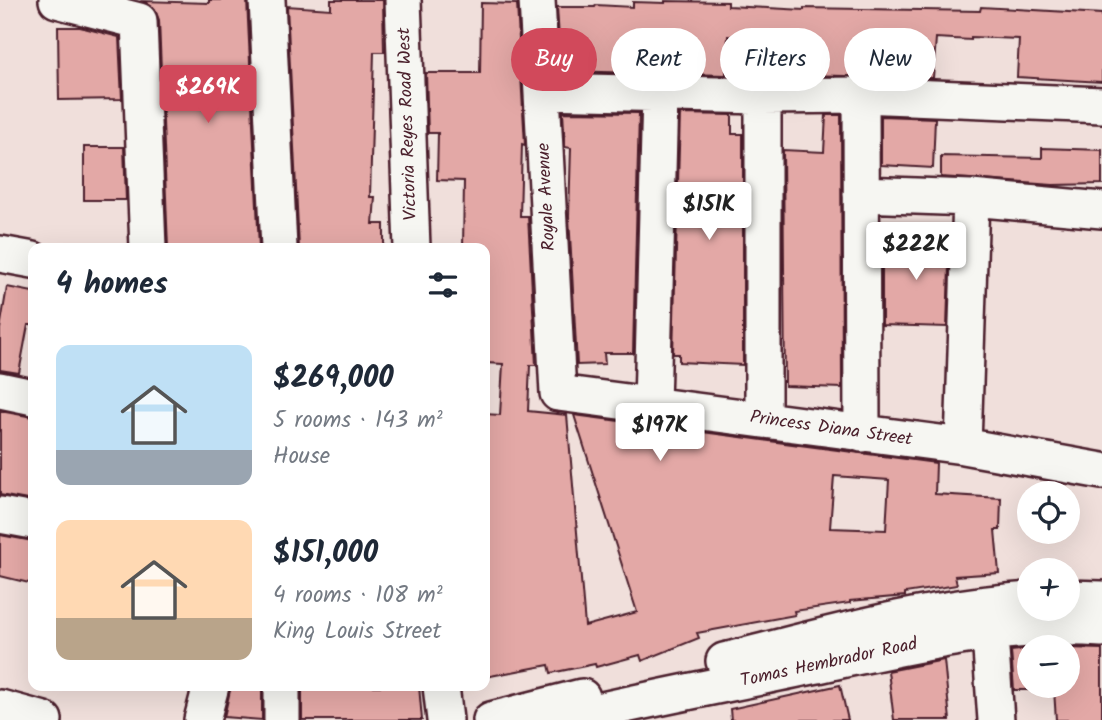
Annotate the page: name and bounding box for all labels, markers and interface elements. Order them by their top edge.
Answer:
street label: Victoria Reyes Road West [390,26,426,221]
chip: Buy [511,28,597,91]
chip: Rent [611,28,706,91]
chip: Filters [720,28,830,91]
chip: New [844,28,936,91]
pin: $269K [159,66,257,125]
text: $269K [176,70,240,106]
street label: Royale Avenue [530,142,564,252]
pin: $151K [660,182,758,242]
text: $151K [683,187,736,223]
pin: $222K [867,222,965,282]
text: $222K [882,227,950,263]
text: 4 homes [56,261,168,309]
icon: filters [424,266,462,304]
text: $269,000 [273,355,394,403]
icon: home [112,373,196,457]
text: 5 rooms · 143 m² [273,403,443,439]
street label: Princess Diana Street [748,403,915,455]
pin: $197K [611,404,709,463]
text: $197K [632,408,688,444]
text: House [273,439,330,475]
map controls [1017,481,1080,698]
button: locate [1017,481,1080,544]
text: $151,000 [273,530,378,578]
icon: home [112,548,196,632]
button: + [1017,558,1080,621]
text: 4 rooms · 108 m² [273,578,443,614]
text: King Louis Street [273,614,441,650]
street label: Tomas Hembrador Road [738,630,921,696]
button: − [1017,635,1080,698]

